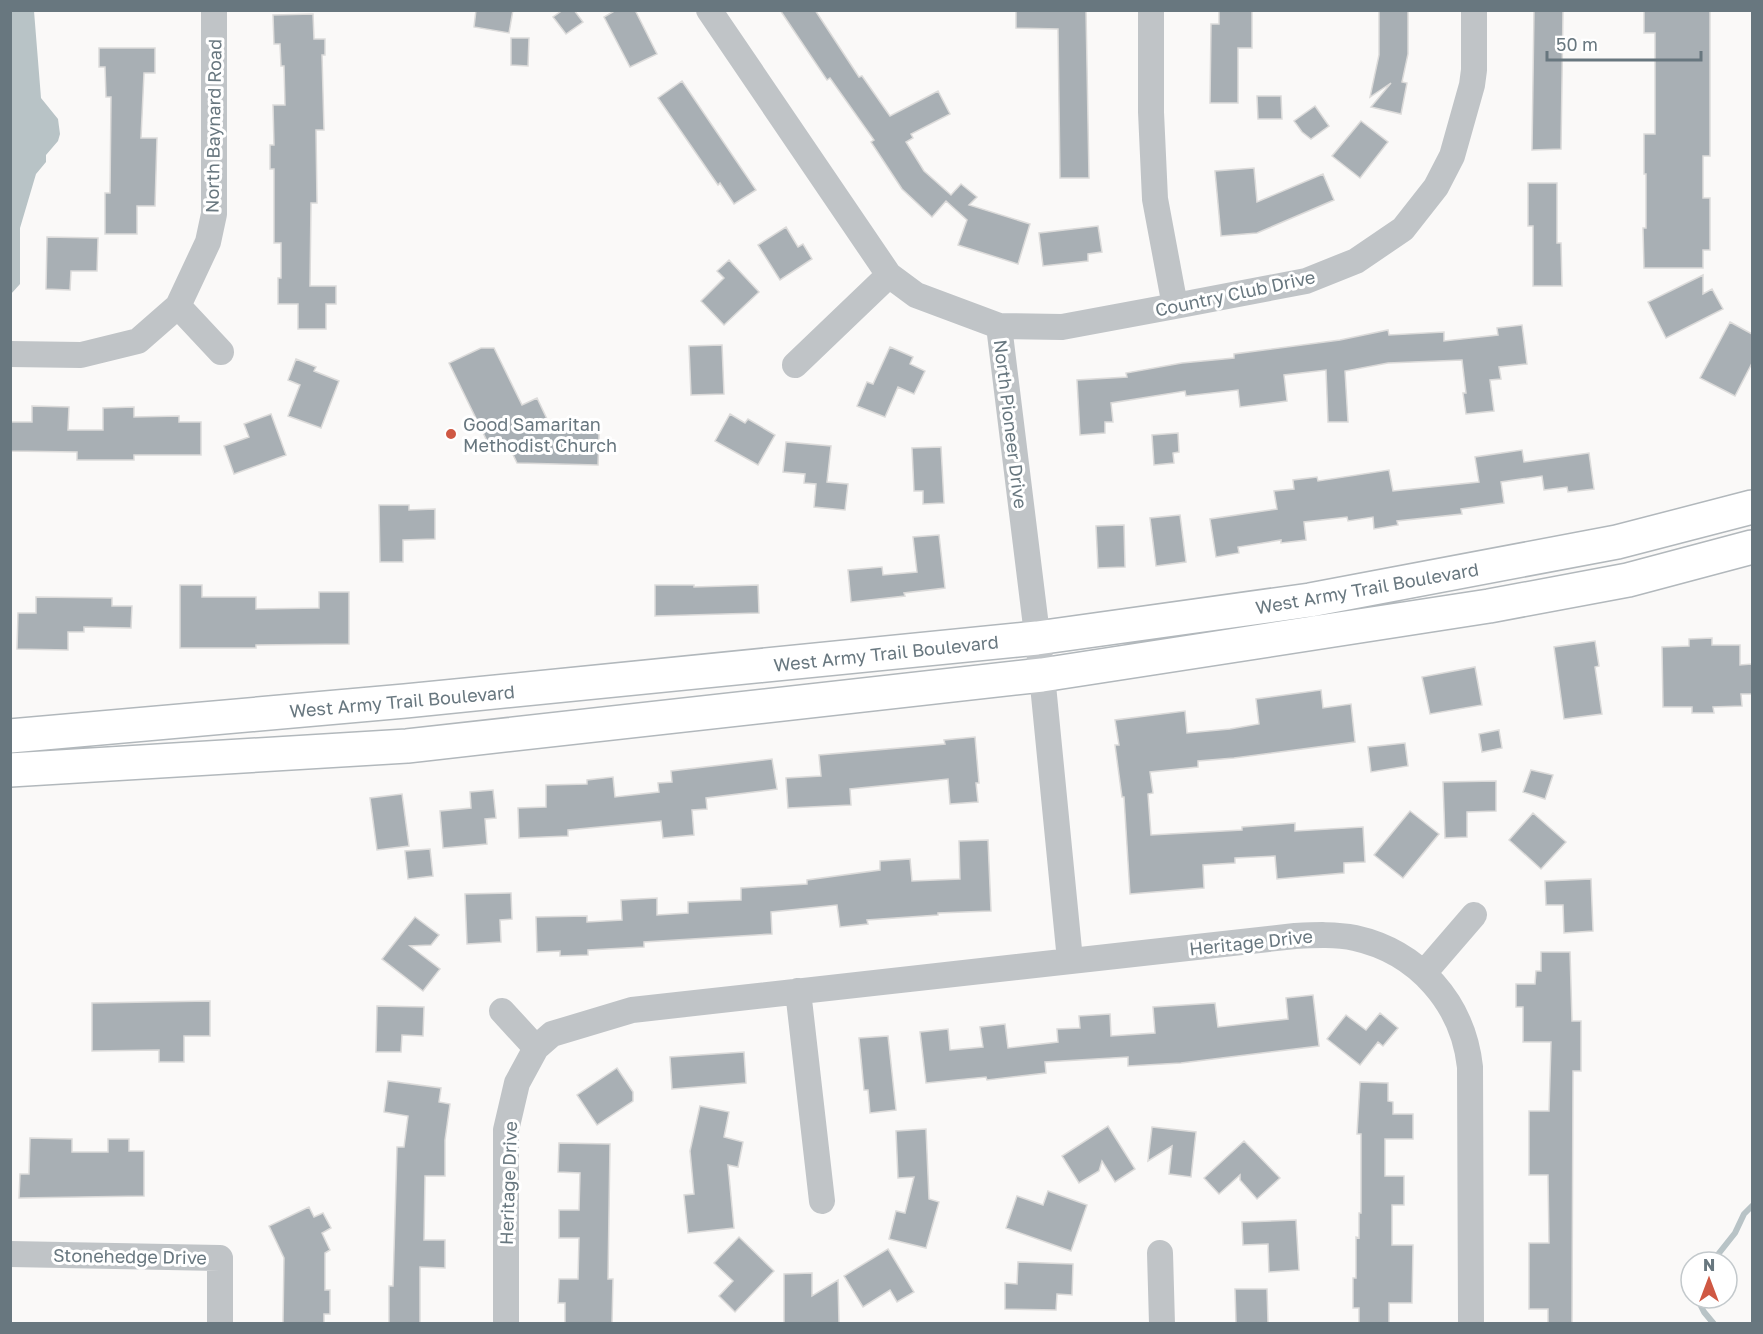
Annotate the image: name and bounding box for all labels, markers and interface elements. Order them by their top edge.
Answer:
scale bar [1547,24,1702,62]
text: 50 m [1556,33,1598,55]
street label: North Baynard Road [200,39,226,213]
street label: Country Club Drive [1153,265,1317,321]
street label: North Pioneer Drive [990,338,1032,510]
place label: Good Samaritan Methodist Church [463,413,617,456]
marker: Good Samaritan Methodist Church [444,427,458,441]
street label: West Army Trail Boulevard [1254,558,1480,618]
street label: West Army Trail Boulevard [772,630,1000,676]
street label: West Army Trail Boulevard [288,680,516,722]
street label: Heritage Drive [1188,925,1314,959]
street label: Heritage Drive [495,1121,521,1245]
street label: Stonehedge Drive [53,1244,207,1268]
north arrow [1679,1250,1739,1310]
text: N [1703,1255,1715,1275]

